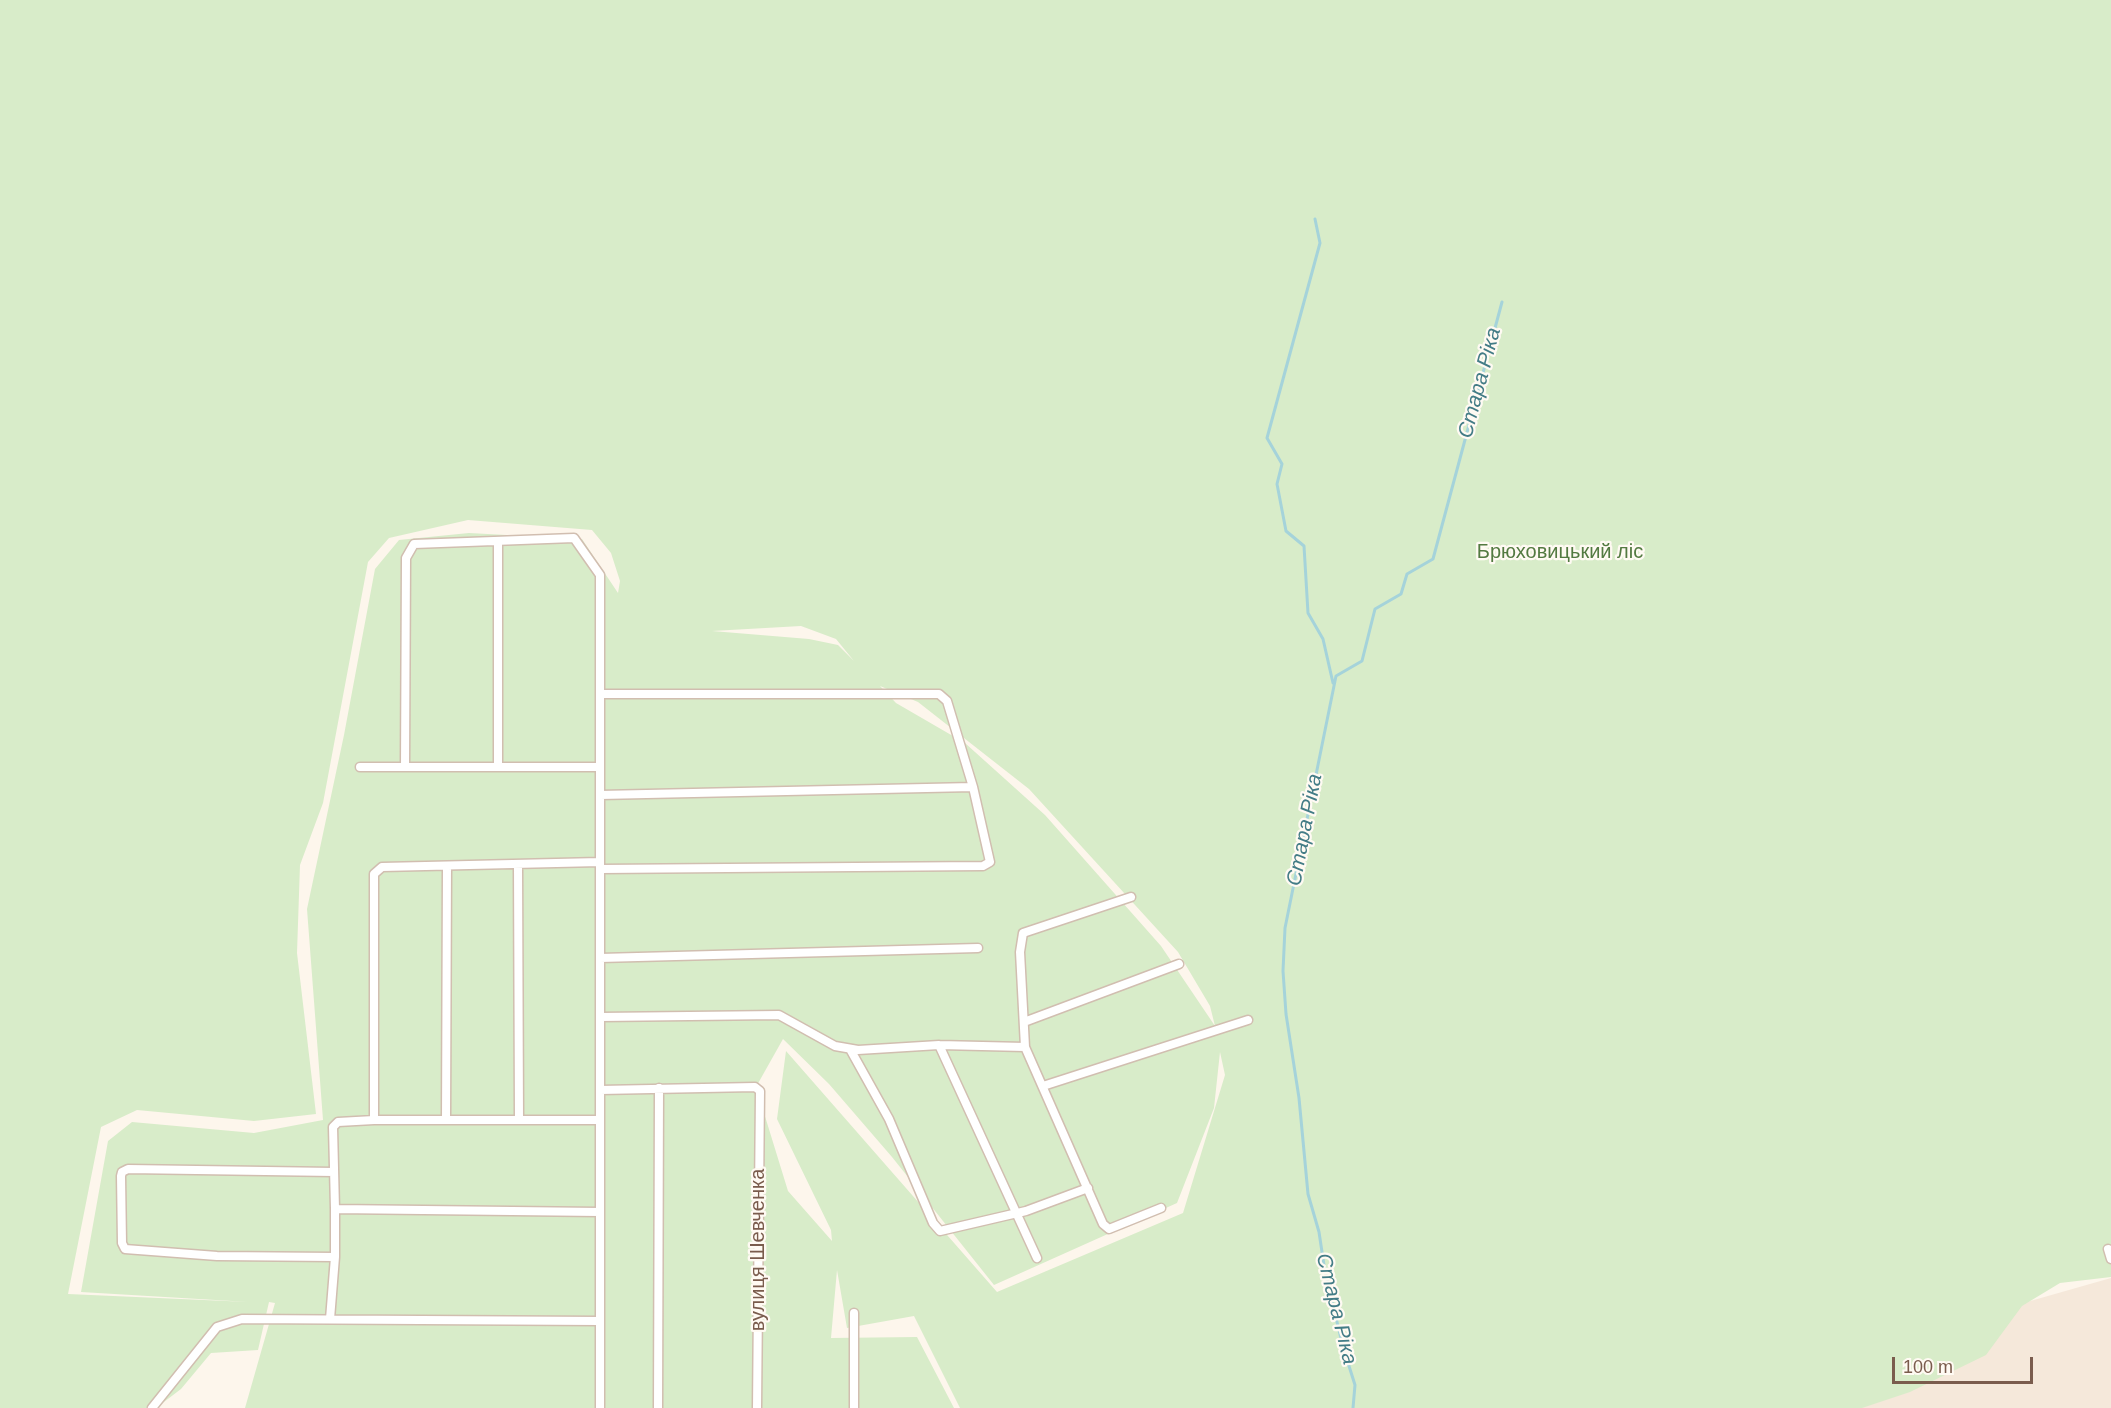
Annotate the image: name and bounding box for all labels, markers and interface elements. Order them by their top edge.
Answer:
water label: Стара Ріка [1453,325,1507,441]
park label: Брюховицький ліс [1477,540,1643,564]
water label: Стара Ріка [1282,772,1328,888]
street label: вулиця Шевченка [746,1169,770,1331]
water label: Стара Ріка [1310,1251,1362,1367]
scale bar [1895,1345,2036,1383]
text: 100 m [1903,1357,1953,1377]

